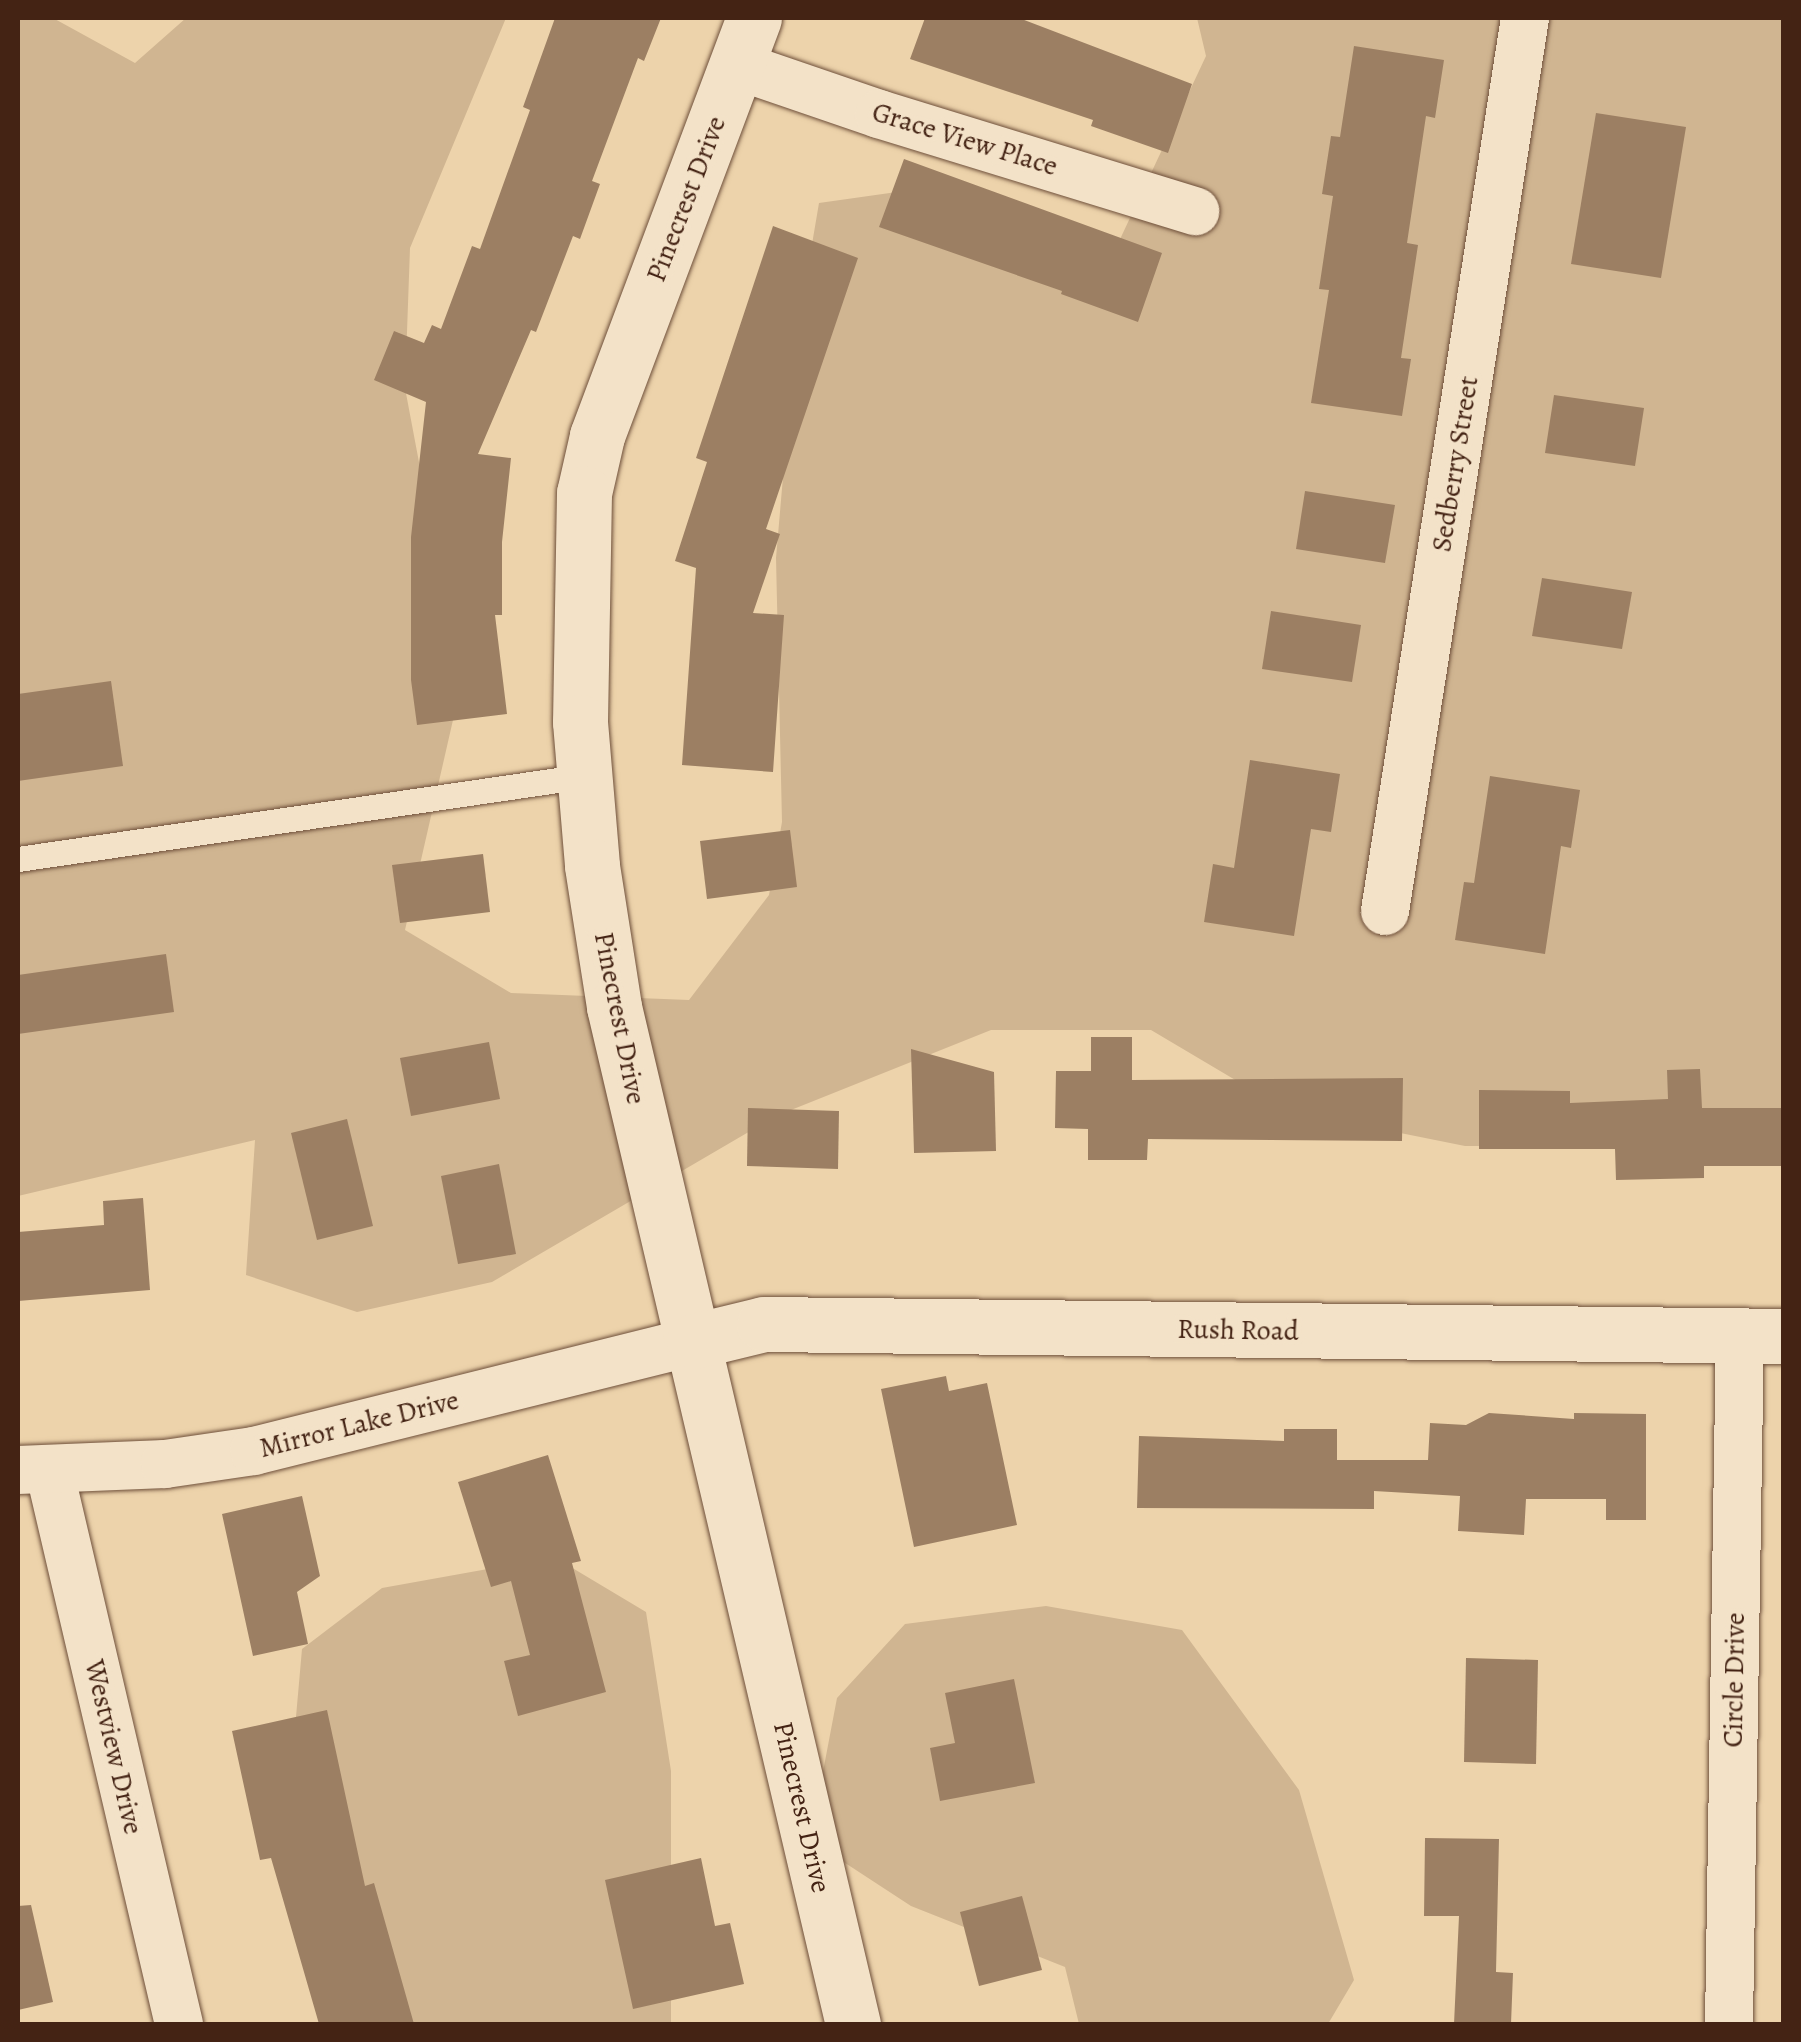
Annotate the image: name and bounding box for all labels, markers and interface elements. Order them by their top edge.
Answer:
street label: Grace View Place [868,95,1062,183]
street label: Pinecrest Drive [639,111,733,287]
street label: Sedberry Street [1425,374,1485,554]
street label: Pinecrest Drive [587,929,653,1107]
street label: Rush Road [1177,1312,1299,1348]
street label: Mirror Lake Drive [256,1383,462,1465]
street label: Circle Drive [1716,1612,1752,1748]
street label: Westview Drive [78,1656,150,1838]
street label: Pinecrest Drive [766,1718,838,1896]

